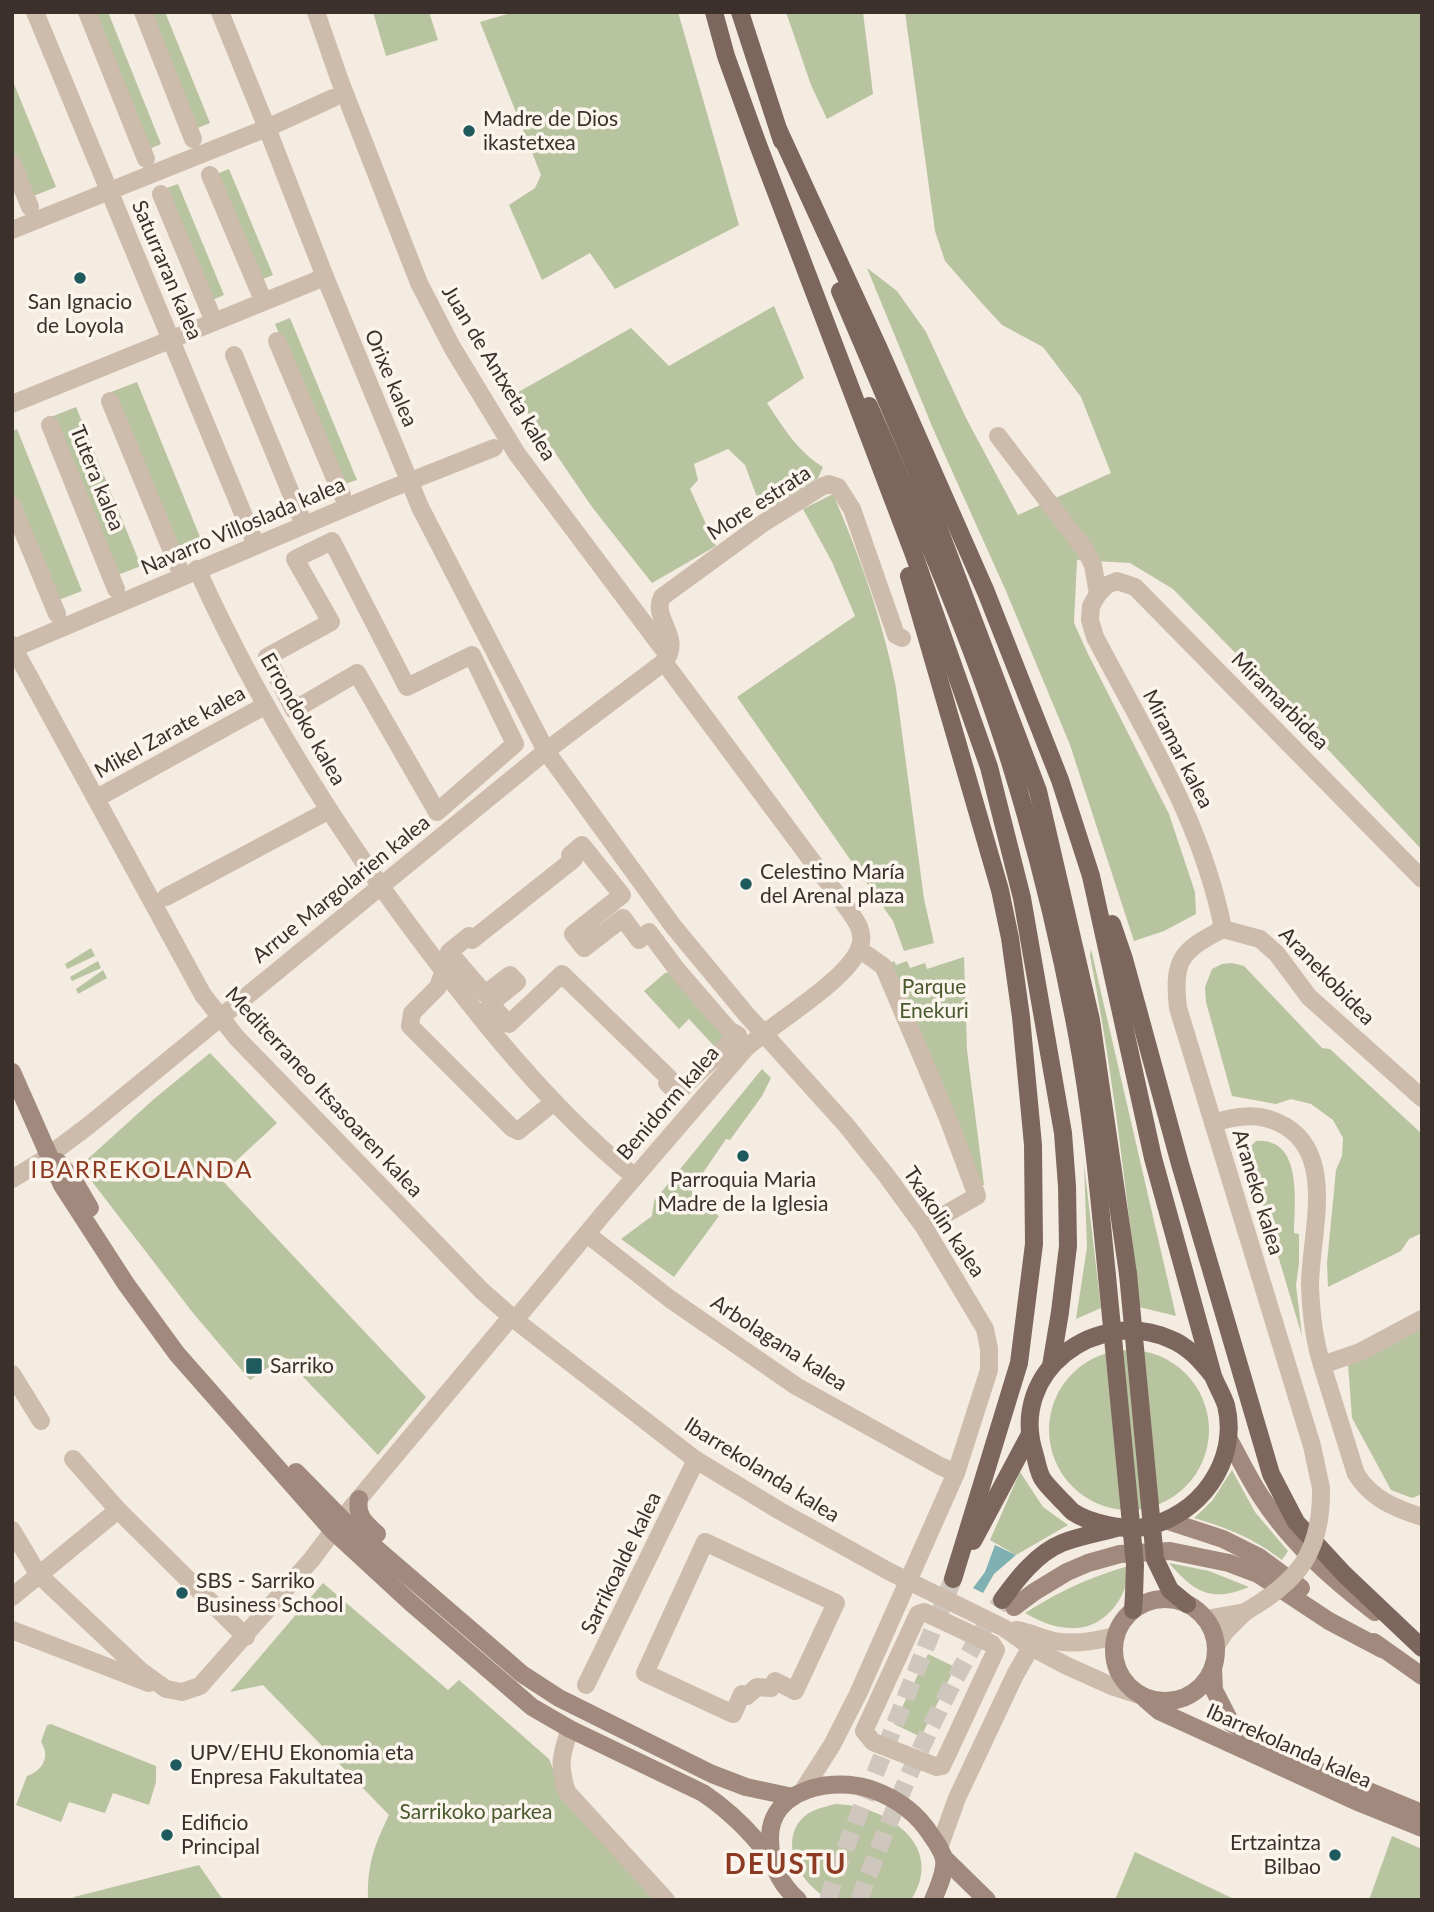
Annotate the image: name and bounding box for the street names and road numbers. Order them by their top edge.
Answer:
street label: Saturraran kalea [128,196,209,343]
street label: Juan de Antxeta kalea [438,280,563,465]
street label: Orixe kalea [361,325,424,430]
street label: Tutera kalea [66,421,131,534]
street label: More estrata [702,459,815,544]
street label: Navarro Villoslada kalea [137,470,348,579]
street label: Miramarbidea [1227,646,1335,754]
street label: Errondoko kalea [256,648,352,789]
street label: Mikel Zarate kalea [90,679,249,782]
street label: Miramar kalea [1139,685,1220,812]
street label: Arrue Margolarien kalea [246,809,434,967]
street label: Aranekobidea [1275,921,1381,1029]
street label: Mediterraneo Itsasoaren kalea [221,981,429,1201]
street label: Benidorm kalea [611,1040,723,1164]
street label: Araneko kalea [1228,1126,1290,1257]
street label: Txakolin kalea [899,1161,991,1281]
street label: Arbolagana kalea [707,1288,853,1395]
street label: Ibarrekolanda kalea [681,1411,845,1527]
street label: Sarrikoalde kalea [574,1487,665,1638]
street label: Ibarrekolanda kalea [1203,1697,1376,1792]

